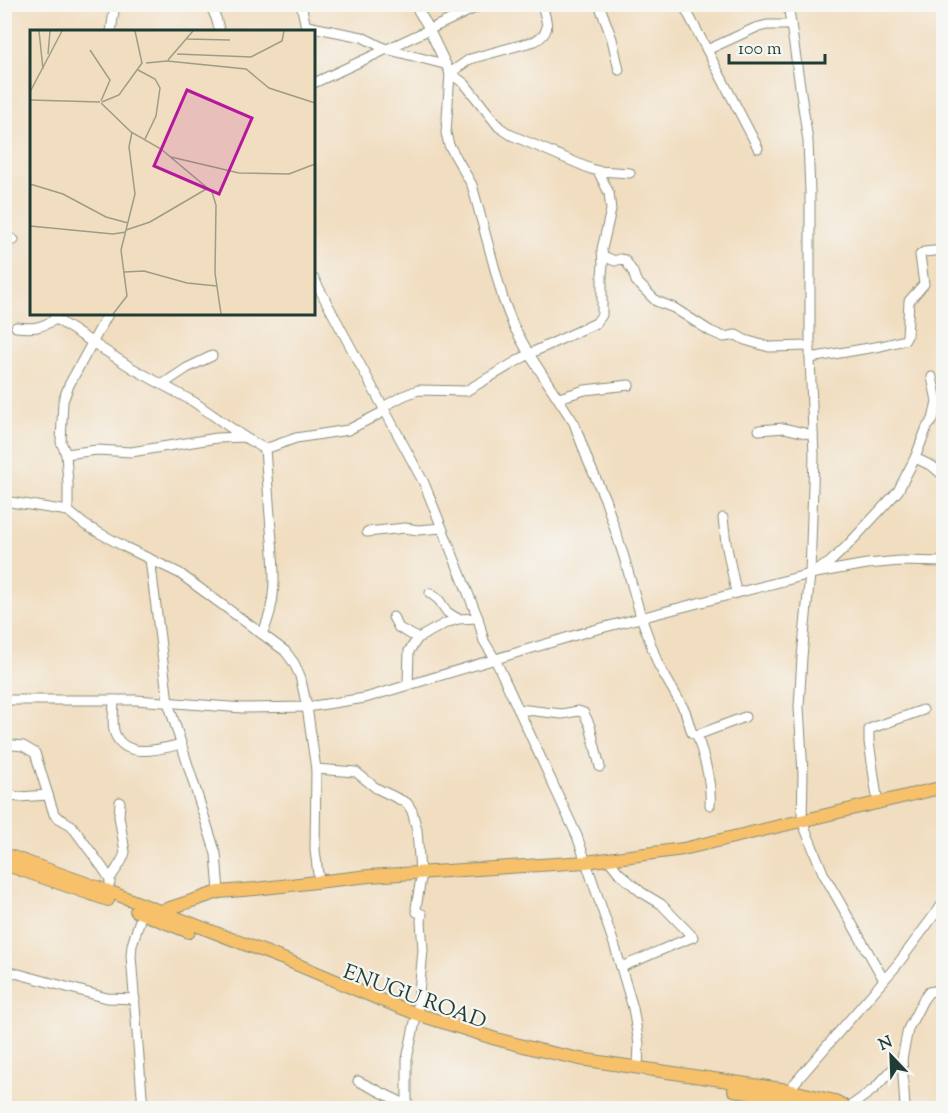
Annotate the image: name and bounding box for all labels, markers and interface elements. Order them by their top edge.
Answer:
scale bar [729,27,825,65]
inset map [30,30,315,315]
text: 100 m [738,37,782,63]
street label: ENUGU ROAD [339,958,490,1038]
north arrow [861,1026,921,1086]
text: N [876,1031,897,1058]

